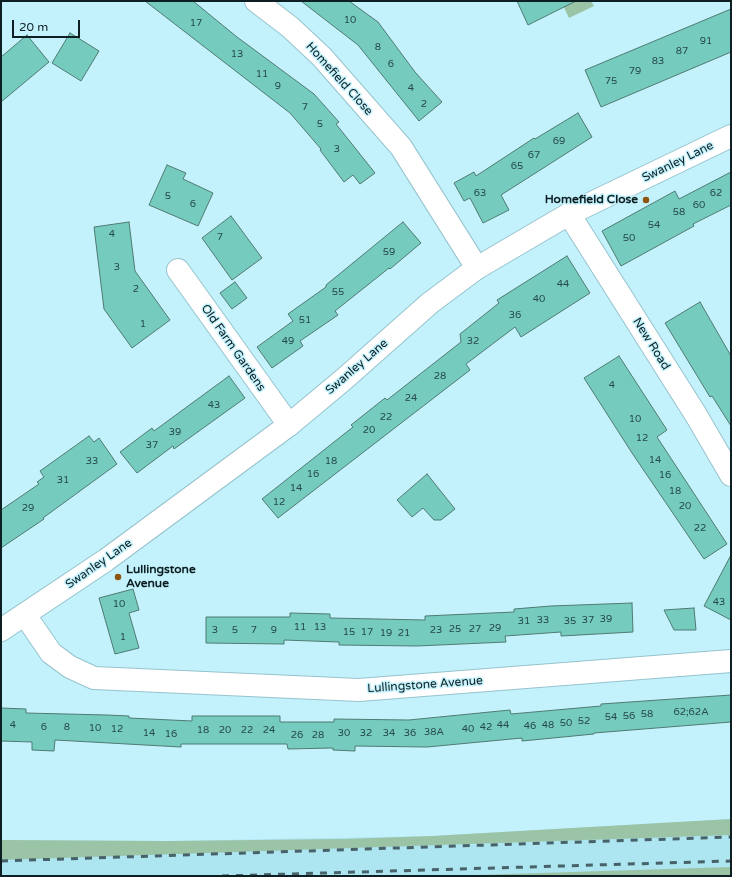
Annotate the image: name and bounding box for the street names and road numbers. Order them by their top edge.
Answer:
street label: Homefield Close [302,40,376,118]
street label: Swanley Lane [640,139,716,185]
street label: Old Farm Gardens [198,302,268,394]
street label: New Road [629,315,673,373]
street label: Swanley Lane [323,336,391,398]
street label: Swanley Lane [63,536,135,592]
street label: Lullingstone Avenue [367,674,483,696]

